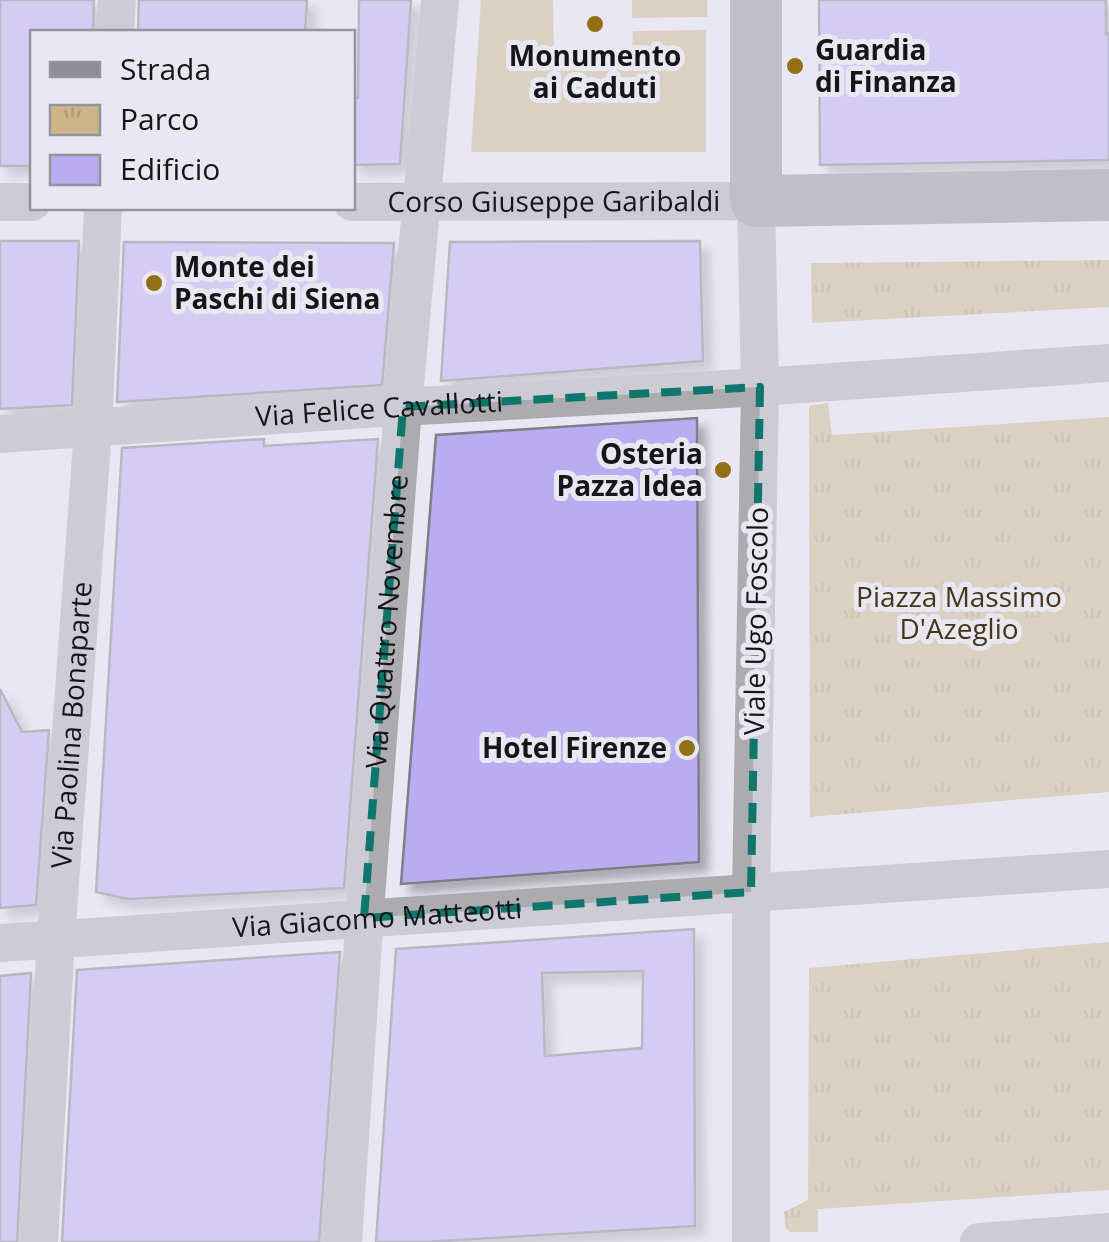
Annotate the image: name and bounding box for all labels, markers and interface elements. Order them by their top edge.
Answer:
marker: Monumento ai Caduti [584,13,606,35]
legend [30,30,355,210]
place label: Guardia di Finanza [815,30,957,100]
place label: Monumento ai Caduti [509,36,681,106]
text: Strada [120,48,211,89]
marker: Guardia di Finanza [784,55,806,77]
text: Parco [120,98,199,139]
text: Edificio [120,148,220,189]
street label: Corso Giuseppe Garibaldi [388,181,720,220]
place label: Monte dei Paschi di Siena [174,247,380,317]
marker: Monte dei Paschi di Siena [143,272,165,294]
street label: Via Felice Cavallotti [254,381,504,435]
place label: Osteria Pazza Idea [557,434,703,504]
marker: Osteria Pazza Idea [712,459,734,481]
street label: Via Quattro Novembre [356,473,416,770]
street label: Viale Ugo Foscolo [734,507,776,735]
park label: Piazza Massimo D'Azeglio [856,577,1062,647]
street label: Via Paolina Bonaparte [41,580,100,870]
place label: Hotel Firenze [482,728,667,766]
marker: Hotel Firenze [676,737,698,759]
street label: Via Giacomo Matteotti [231,888,523,945]

